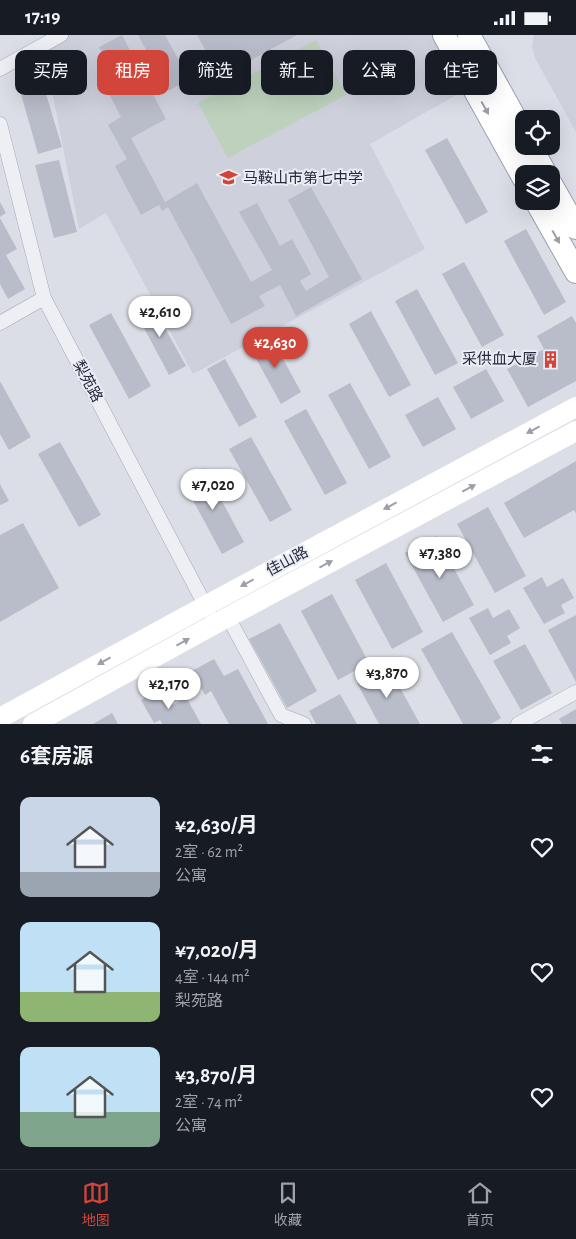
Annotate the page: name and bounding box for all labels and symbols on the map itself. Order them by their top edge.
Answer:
one-way arrow [481,101,489,116]
school or university icon: 马鞍山市第七中学 [219,168,239,188]
place label: 马鞍山市第七中学 [243,169,363,186]
one-way arrow [552,229,560,244]
pin: ¥2,610 [119,295,201,338]
pin: ¥2,630 [234,327,316,369]
building icon: 采供血大厦 [541,349,561,369]
place label: 采供血大厦 [462,350,537,367]
street label: 梨苑路 [70,357,106,405]
one-way arrow [526,426,540,434]
pin: ¥7,020 [172,469,254,511]
one-way arrow [462,484,476,492]
one-way arrow [383,502,397,511]
pin: ¥7,380 [399,537,481,579]
street label: 佳山路 [263,543,311,579]
one-way arrow [319,560,333,569]
one-way arrow [239,579,254,587]
one-way arrow [176,637,190,646]
one-way arrow [97,657,111,665]
pin: ¥3,870 [346,657,428,699]
pin: ¥2,170 [128,667,210,710]

